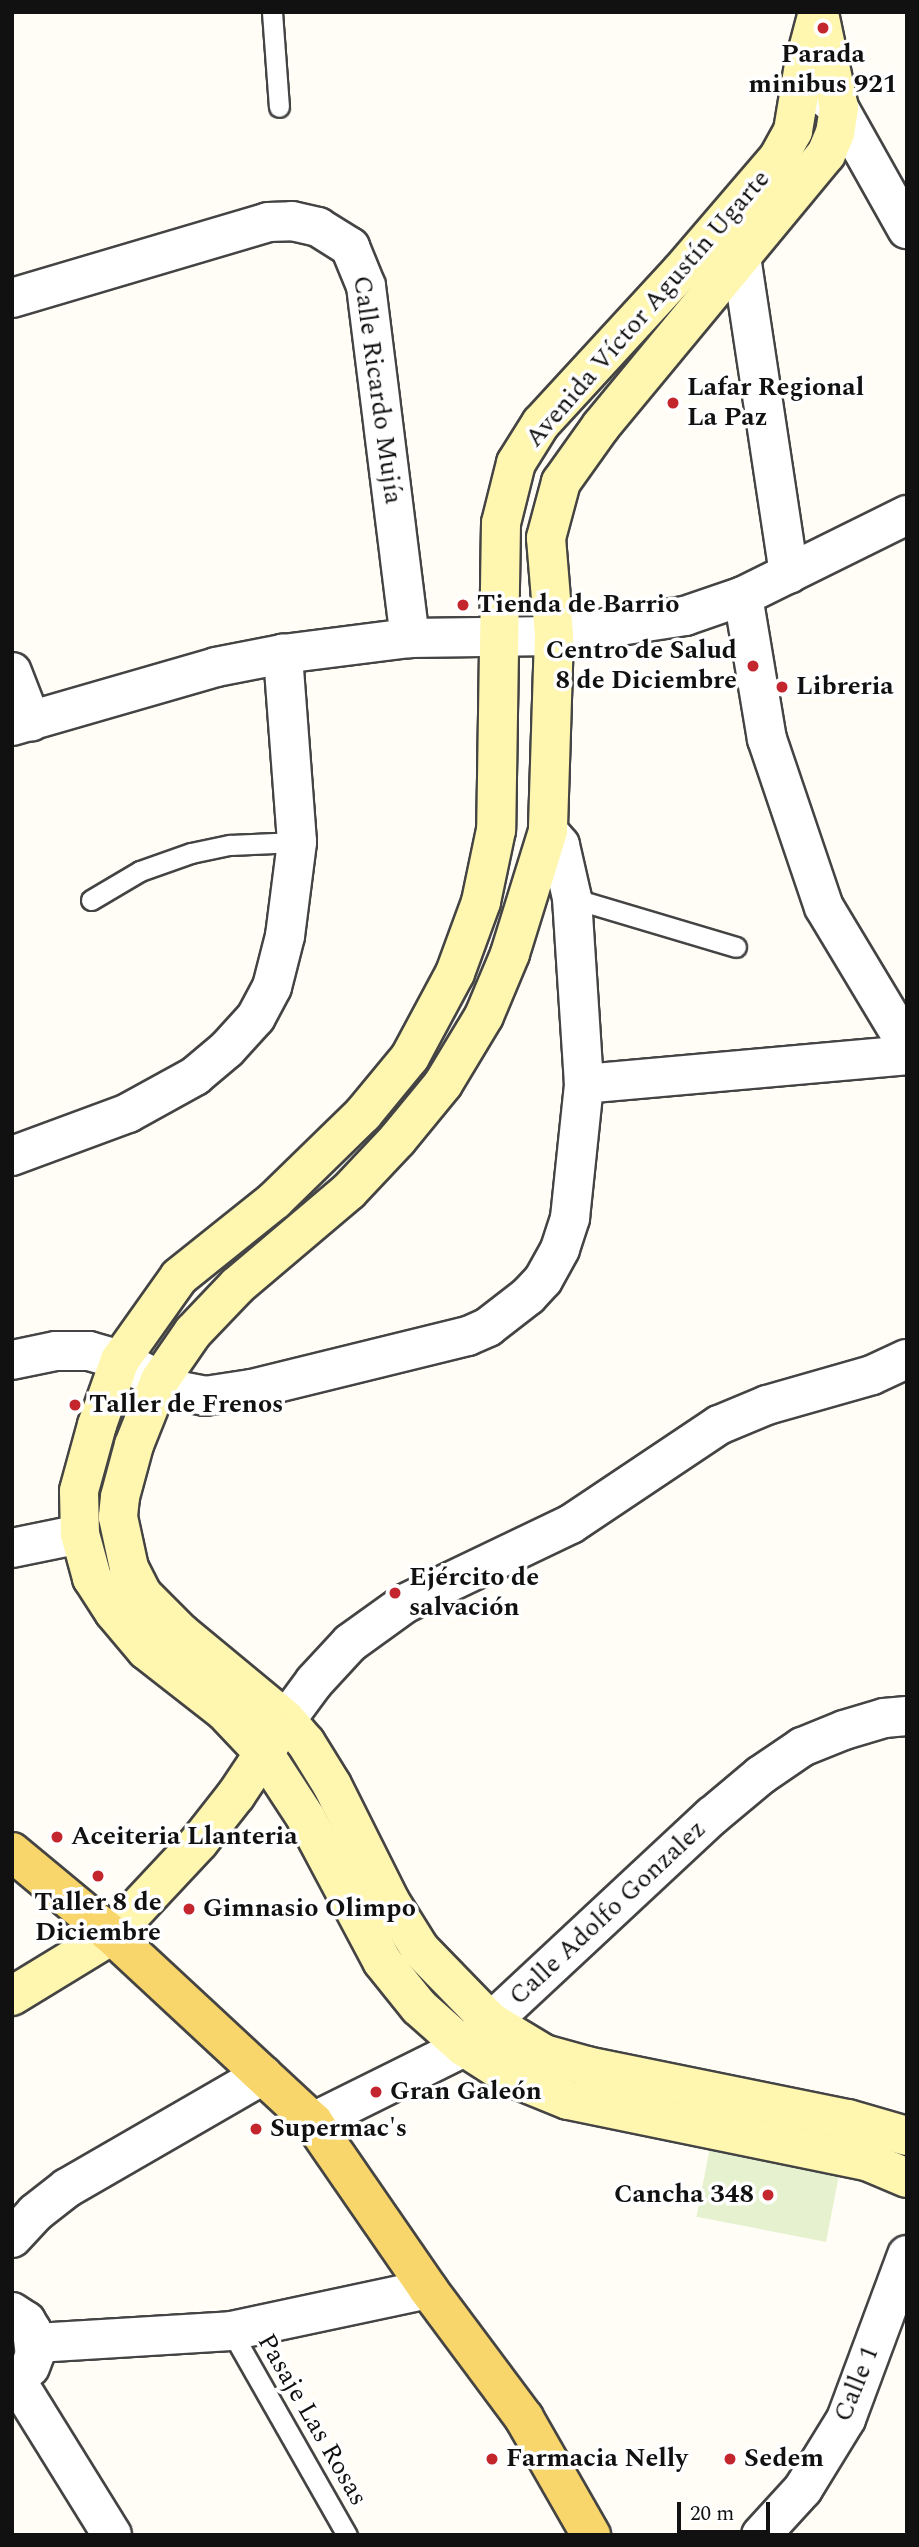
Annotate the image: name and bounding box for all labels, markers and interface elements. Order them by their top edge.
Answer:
marker: Parada minibus 921 [815,20,831,36]
place label: Parada minibus 921 [749,39,897,100]
street label: Avenida Víctor Agustín Ugarte [519,164,777,454]
street label: Calle Ricardo Mujía [346,274,408,506]
place label: Lafar Regional La Paz [687,372,864,434]
marker: Lafar Regional La Paz [665,395,681,411]
place label: Tienda de Barrio [477,589,679,621]
marker: Tienda de Barrio [455,597,471,613]
place label: Centro de Salud 8 de Diciembre [546,635,737,696]
marker: Centro de Salud 8 de Diciembre [743,656,763,676]
place label: Libreria [796,671,894,703]
marker: Libreria [774,679,790,695]
place label: Taller de Frenos [89,1389,283,1421]
marker: Taller de Frenos [67,1397,83,1413]
place label: Ejército de salvación [409,1562,539,1624]
marker: Ejército de salvación [387,1585,403,1601]
street label: Calle Adolfo Gonzalez [503,1814,713,2012]
place label: Aceiteria Llanteria [71,1821,298,1853]
marker: Aceiteria Llanteria [49,1829,65,1845]
marker: Taller 8 de Diciembre [90,1868,106,1884]
place label: Taller 8 de Diciembre [34,1887,162,1948]
place label: Gimnasio Olimpo [203,1893,416,1925]
marker: Gimnasio Olimpo [181,1901,197,1917]
place label: Gran Galeón [390,2076,542,2108]
marker: Gran Galeón [368,2084,384,2100]
place label: Supermac's [270,2113,407,2145]
marker: Supermac's [248,2121,264,2137]
place label: Cancha 348 [614,2179,754,2211]
marker: Cancha 348 [760,2187,776,2203]
street label: Pasaje Las Rosas [250,2329,374,2511]
street label: Calle 1 [828,2342,886,2426]
place label: Farmacia Nelly [506,2443,688,2475]
place label: Sedem [744,2443,824,2475]
marker: Farmacia Nelly [484,2451,500,2467]
marker: Sedem [722,2451,738,2467]
scale bar [681,2488,774,2532]
text: 20 m [690,2498,734,2530]

